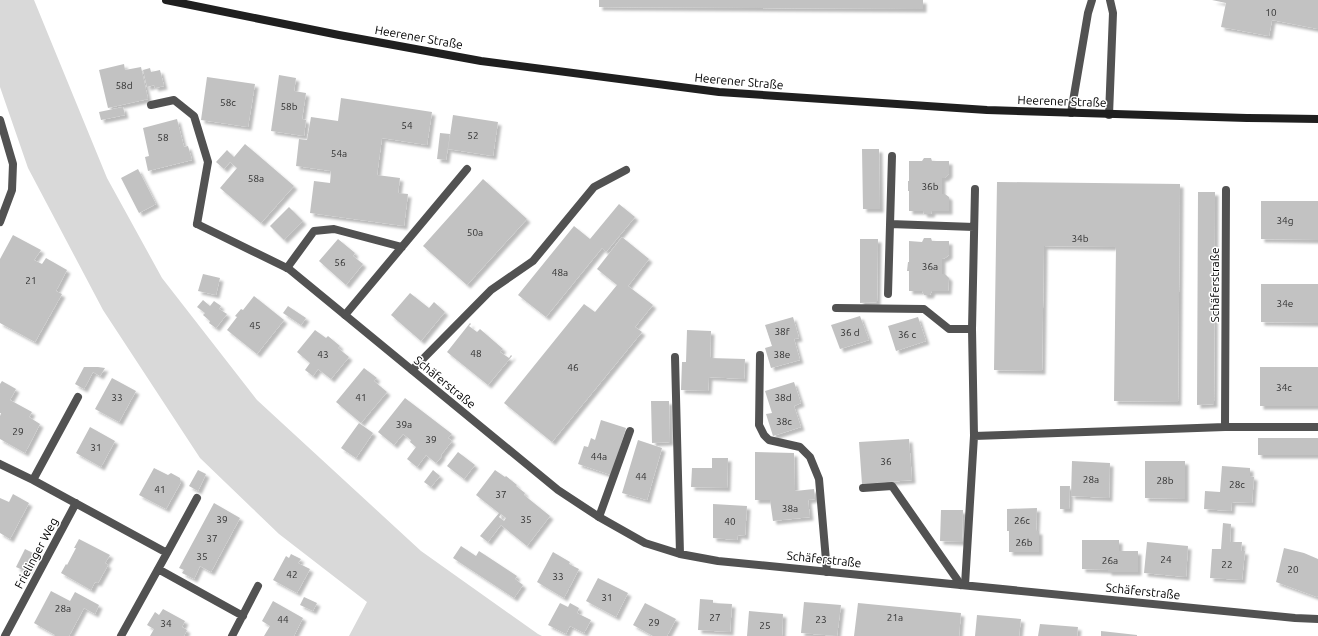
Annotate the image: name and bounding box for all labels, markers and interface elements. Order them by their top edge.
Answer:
house number: 10 [1265,7,1277,18]
street label: Heerener Straße [374,23,464,51]
street label: Heerener Straße [694,71,784,91]
house number: 58d [115,80,133,91]
street label: Heerener Straße [1017,93,1107,109]
house number: 58c [220,97,236,108]
house number: 58b [280,101,298,112]
house number: 54 [401,120,413,131]
house number: 52 [467,130,479,141]
house number: 58 [157,132,169,143]
house number: 54a [331,148,347,159]
house number: 58a [248,173,264,184]
house number: 36b [921,181,939,192]
house number: 34g [1276,215,1294,226]
house number: 50a [467,227,483,238]
house number: 34b [1071,233,1089,244]
street label: Schäferstraße [1208,247,1221,323]
house number: 56 [334,257,346,268]
house number: 36a [922,261,938,272]
house number: 48a [552,267,568,278]
house number: 21 [25,275,37,286]
house number: 34e [1277,298,1293,309]
house number: 45 [249,320,261,331]
house number: 38f [774,326,790,337]
house number: 36 d [840,327,860,338]
house number: 36 c [898,329,916,340]
house number: 48 [470,348,482,359]
house number: 43 [317,349,329,360]
house number: 38e [774,349,790,360]
street label: Schäferstraße [412,353,478,411]
house number: 46 [567,362,579,373]
house number: 34c [1276,382,1292,393]
house number: 33 [111,392,123,403]
house number: 41 [355,392,367,403]
house number: 38d [774,392,792,403]
house number: 38c [776,416,792,427]
house number: 39a [396,419,412,430]
house number: 29 [12,426,24,437]
house number: 39 [425,434,437,445]
house number: 31 [90,442,102,453]
house number: 44a [591,451,607,462]
house number: 36 [880,456,892,467]
house number: 44 [635,471,647,482]
house number: 28a [1083,474,1099,485]
house number: 28b [1156,475,1174,486]
house number: 28c [1229,479,1245,490]
house number: 41 [154,484,166,495]
house number: 37 [495,489,507,500]
house number: 38a [782,503,798,514]
house number: 39 [216,514,228,525]
house number: 35 [520,514,532,525]
street label: Frielinger Weg [12,515,60,591]
house number: 26c [1014,515,1030,526]
house number: 40 [724,516,736,527]
house number: 37 [206,533,218,544]
house number: 26b [1015,537,1033,548]
street label: Schäferstraße [786,549,862,569]
house number: 35 [196,551,208,562]
house number: 24 [1160,554,1172,565]
house number: 26a [1102,555,1118,566]
house number: 22 [1221,559,1233,570]
house number: 20 [1287,564,1299,575]
house number: 42 [286,569,298,580]
house number: 33 [552,571,564,582]
street label: Schäferstraße [1105,581,1181,601]
house number: 31 [601,592,613,603]
house number: 28a [55,603,71,614]
house number: 27 [709,612,721,623]
house number: 21a [887,612,903,623]
house number: 44 [277,614,289,625]
house number: 23 [815,614,827,625]
house number: 29 [648,617,660,628]
house number: 34 [160,618,172,629]
house number: 25 [759,620,771,631]

